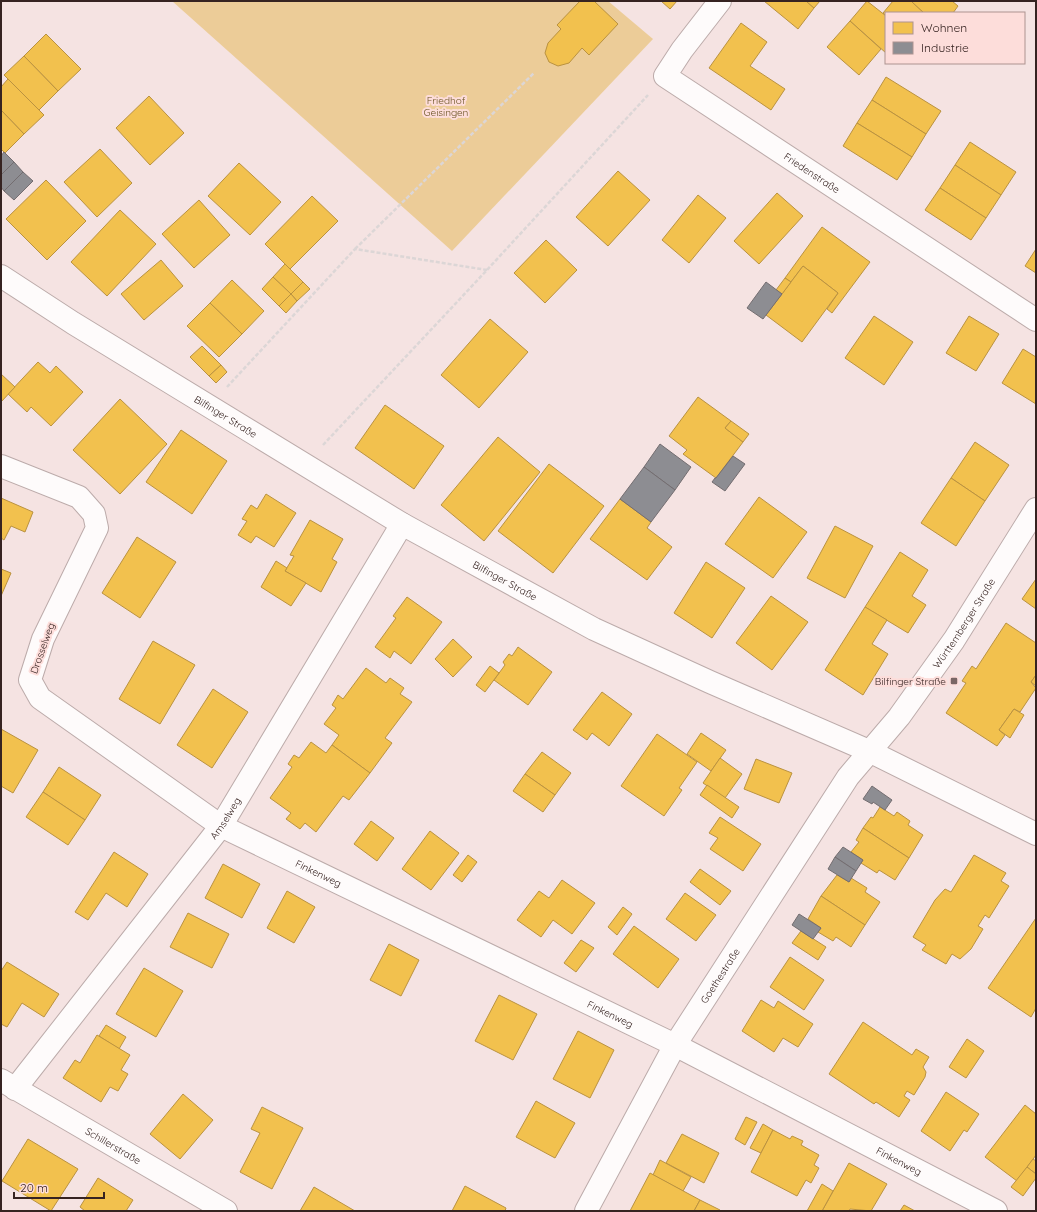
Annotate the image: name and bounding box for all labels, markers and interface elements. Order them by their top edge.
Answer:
legend [885,12,1025,64]
text: Wohnen [921,20,967,35]
text: Industrie [921,40,969,55]
park label: Friedhof Geisingen [424,94,468,119]
street label: Friedenstraße [781,150,842,196]
street label: Bilfinger Straße [192,393,260,441]
street label: Bilfinger Straße [470,558,540,604]
street label: Württemberger Straße [930,576,998,671]
street label: Drosselweg [27,621,58,675]
place label: Bilfinger Straße [875,675,946,688]
marker: Bilfinger Straße [949,676,959,686]
street label: Amselweg [207,795,244,842]
street label: Finkenweg [293,857,344,890]
street label: Goethestraße [698,946,743,1006]
street label: Finkenweg [585,998,635,1031]
street label: Schillerstraße [83,1125,144,1167]
street label: Finkenweg [874,1144,924,1178]
scale bar [14,1174,104,1200]
text: 20 m [20,1180,48,1195]

